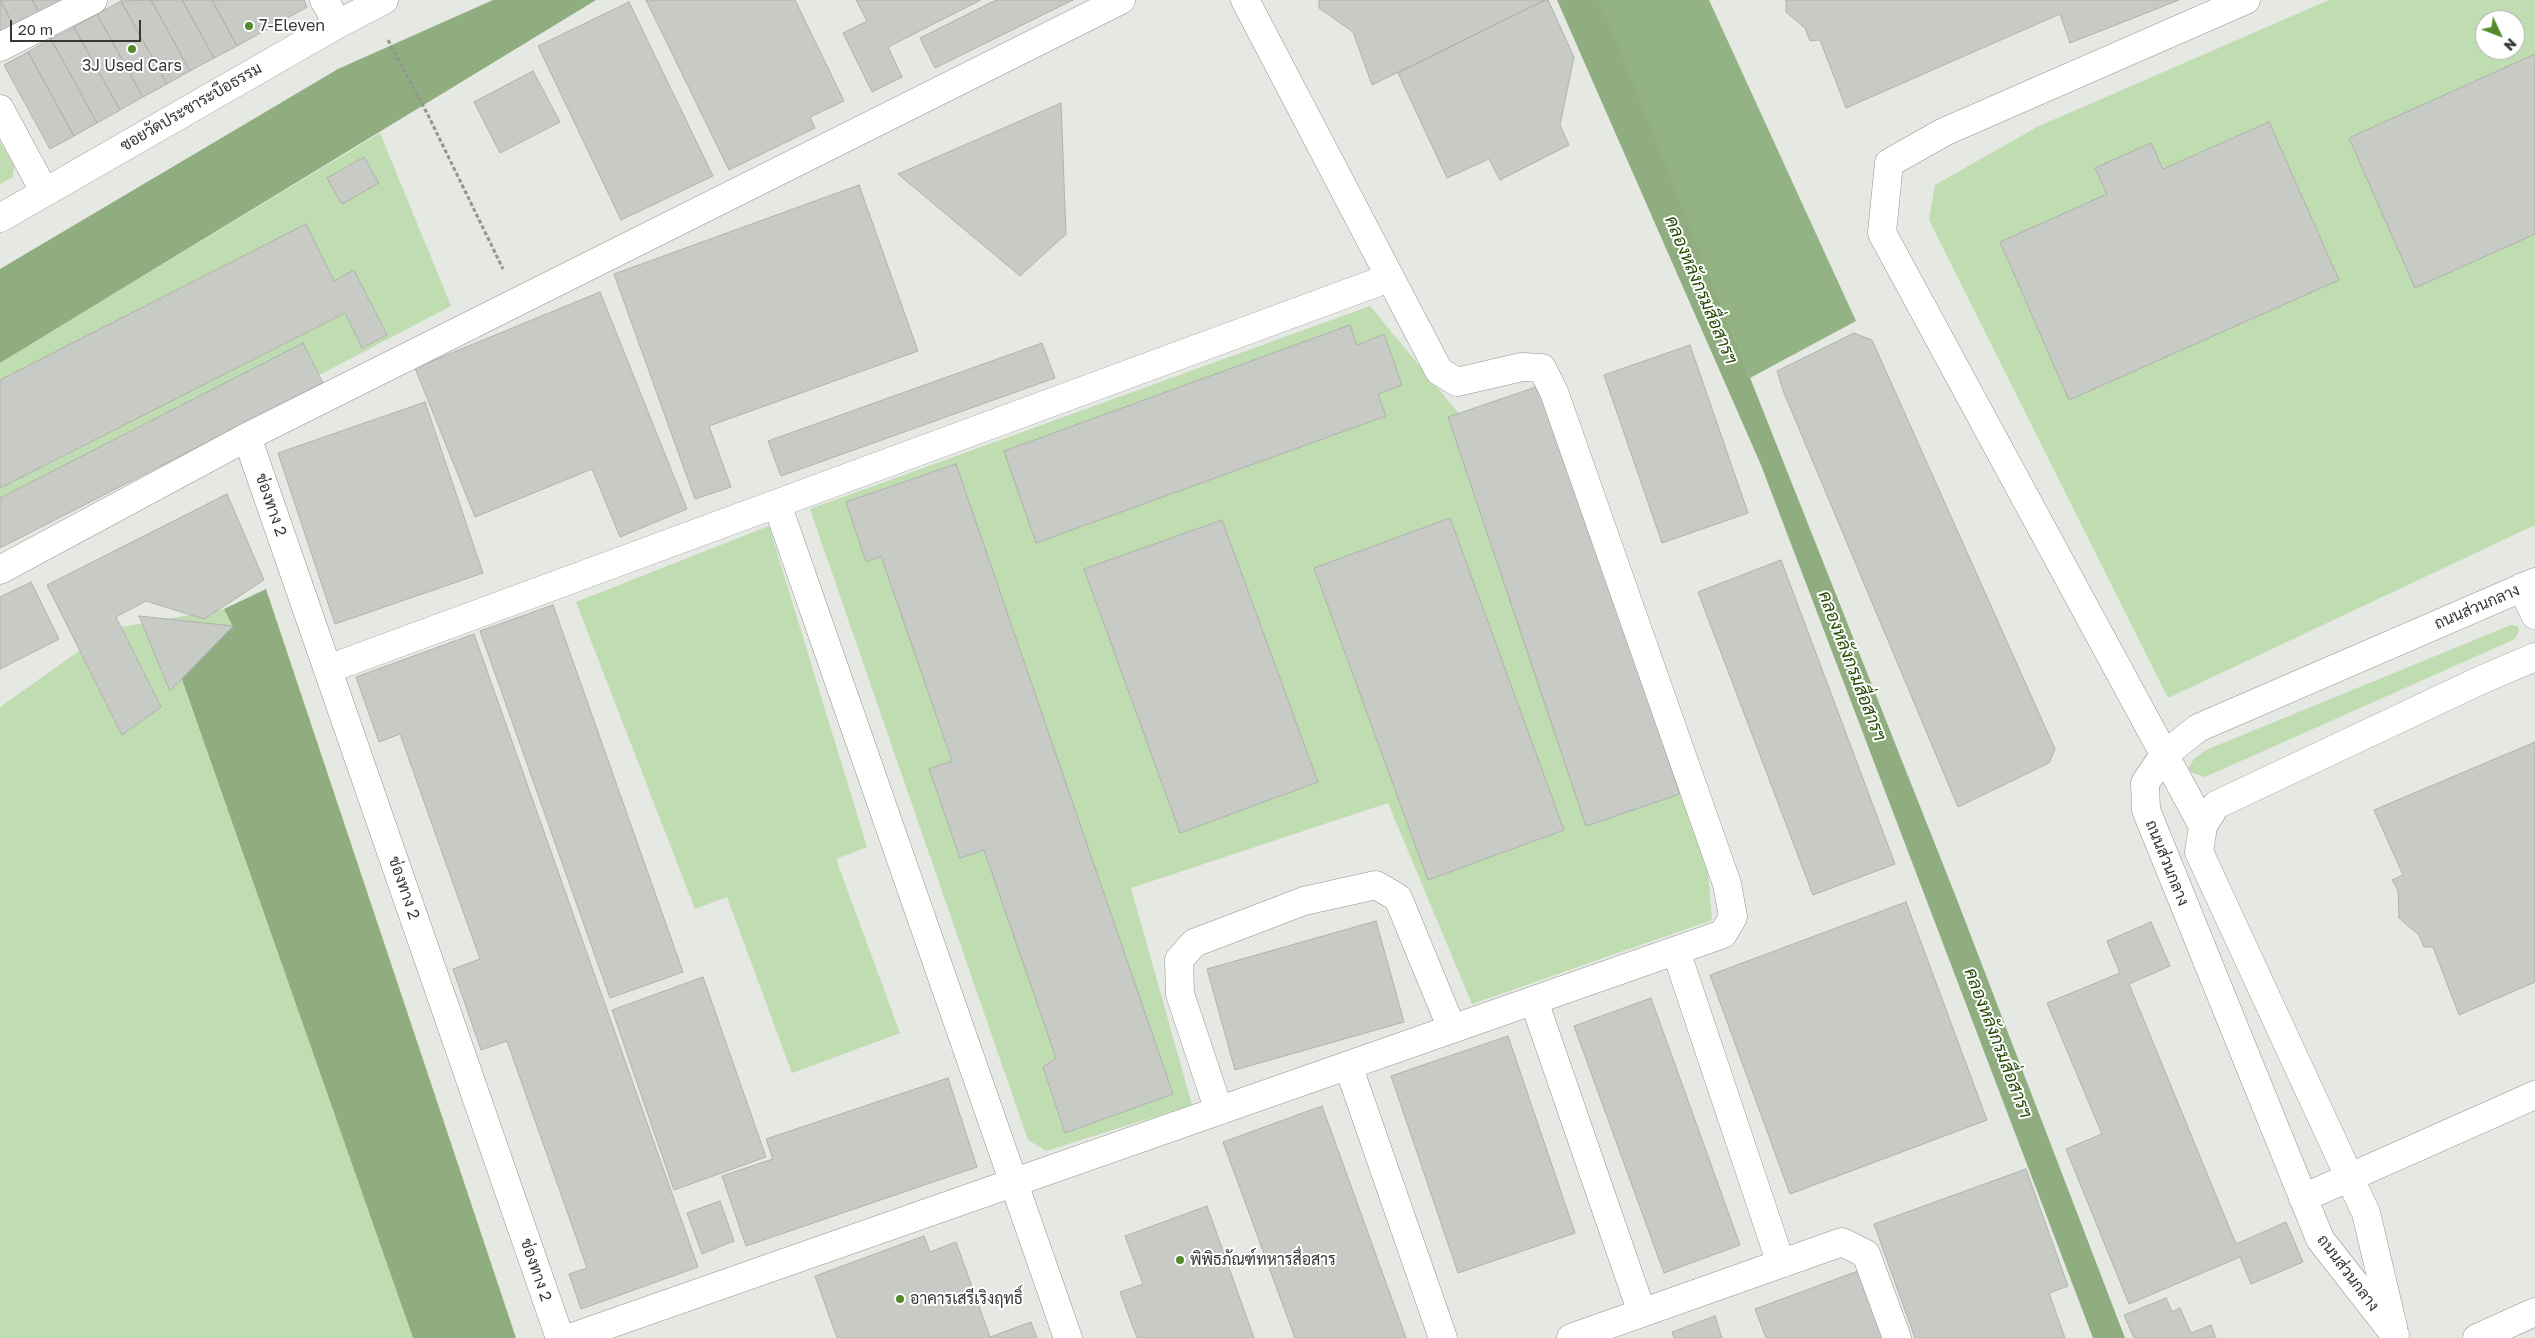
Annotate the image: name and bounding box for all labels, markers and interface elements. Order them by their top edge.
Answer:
scale bar [12,10,144,42]
north arrow [2475,10,2525,60]
place label: 7-Eleven [259,16,325,36]
text: 20 m [18,20,53,38]
marker: 7-Eleven [243,20,255,32]
text: N [2501,35,2520,55]
marker: 3J Used Cars [126,43,138,55]
place label: 3J Used Cars [82,56,182,76]
street label: ซอยวัดประชาระบือธรรม [117,59,265,155]
water label: คลองหลังกรมสื่อสารฯ [1660,213,1742,367]
street label: ช่องทาง 2 [251,471,291,539]
street label: ถนนส่วนกลาง [2431,580,2523,634]
water label: คลองหลังกรมสื่อสารฯ [1813,588,1891,744]
street label: ถนนส่วนกลาง [2141,817,2193,909]
street label: ช่องทาง 2 [384,854,424,922]
water label: คลองหลังกรมสื่อสารฯ [1959,965,2037,1121]
street label: ถนนส่วนกลาง [2313,1231,2383,1315]
street label: ช่องทาง 2 [516,1236,556,1304]
place label: พิพิธภัณฑ์ทหารสื่อสาร [1190,1250,1336,1270]
marker: พิพิธภัณฑ์ทหารสื่อสาร [1174,1254,1186,1266]
place label: อาคารเสรีเริงฤทธิ์ [910,1289,1023,1309]
marker: อาคารเสรีเริงฤทธิ์ [894,1293,906,1305]

